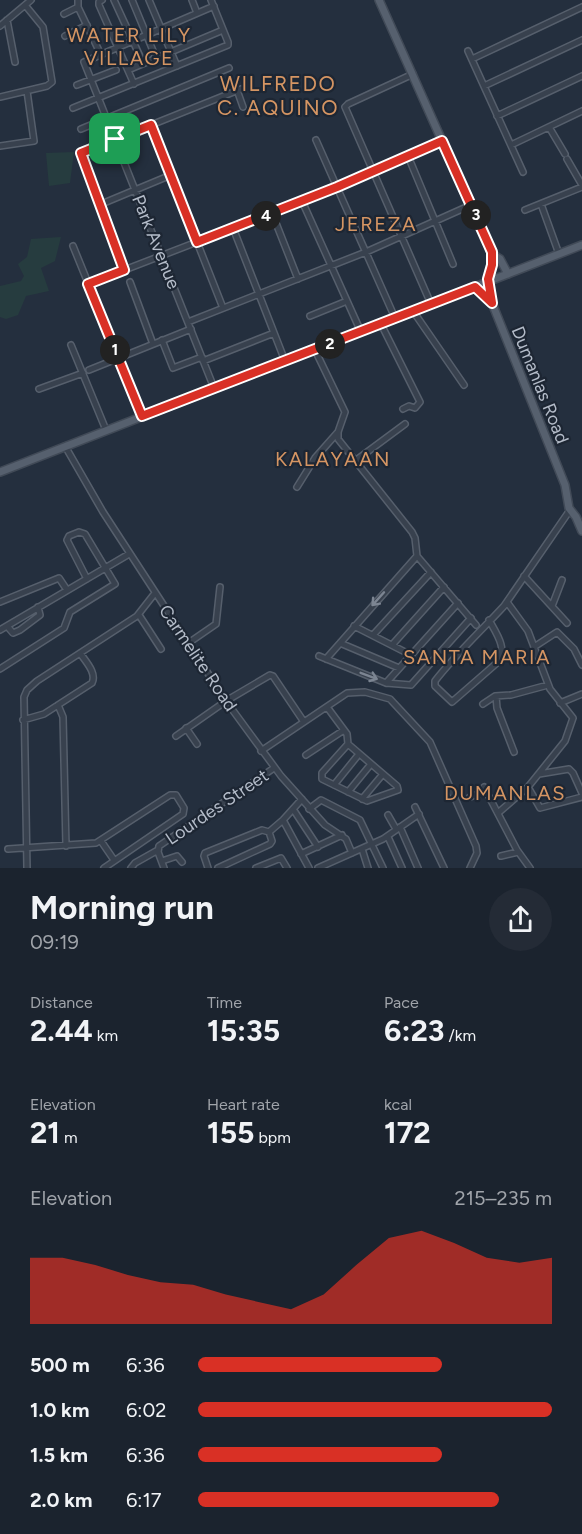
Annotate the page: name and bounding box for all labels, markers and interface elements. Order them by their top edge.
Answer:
district label: WATER LILY VILLAGE [66,23,192,70]
district label: WILFREDO C. AQUINO [217,71,339,120]
pin [89,113,140,164]
icon: arrive [98,122,131,155]
street label: Park Avenue [127,192,185,292]
pin: 3 [461,200,491,230]
pin: 4 [251,201,281,231]
text: 3 [472,205,480,224]
text: 4 [261,206,271,225]
district label: JEREZA [335,212,417,236]
street label: Dumanlas Road [507,323,573,447]
pin: 2 [315,329,345,359]
text: 2 [325,334,335,353]
pin: 1 [100,335,130,365]
text: 1 [112,340,118,359]
district label: KALAYAAN [275,447,391,471]
one-way arrow [371,591,385,606]
street label: Carmelite Road [154,600,242,716]
district label: SANTA MARIA [403,645,551,669]
one-way arrow [359,671,378,682]
street label: Lourdes Street [161,764,273,850]
district label: DUMANLAS [444,781,566,805]
text: Morning run [30,888,214,927]
button: share [489,888,552,951]
text: 09:19 [30,930,79,954]
text: Distance [30,993,93,1012]
text: Time [207,993,242,1012]
text: Pace [384,993,419,1012]
text: 2.44 [30,1012,93,1049]
text: 15:35 [207,1012,280,1049]
text: 6:23 [384,1012,444,1049]
text: km [93,1026,118,1045]
text: /km [444,1026,476,1045]
text: Elevation [30,1095,96,1114]
text: Heart rate [207,1095,280,1114]
text: kcal [384,1095,412,1114]
text: 21 [30,1114,60,1151]
text: 155 [207,1114,255,1151]
text: 172 [384,1114,431,1151]
text: m [60,1128,78,1147]
text: bpm [255,1128,291,1147]
text: Elevation [30,1186,112,1210]
text: 215–235 m [455,1186,552,1210]
text: 500 m [30,1353,90,1377]
text: 6:36 [126,1353,165,1377]
text: 1.0 km [30,1398,89,1422]
text: 6:02 [126,1398,166,1422]
text: 1.5 km [30,1443,88,1467]
text: 6:36 [126,1443,165,1467]
text: 2.0 km [30,1488,92,1512]
text: 6:17 [126,1488,161,1512]

